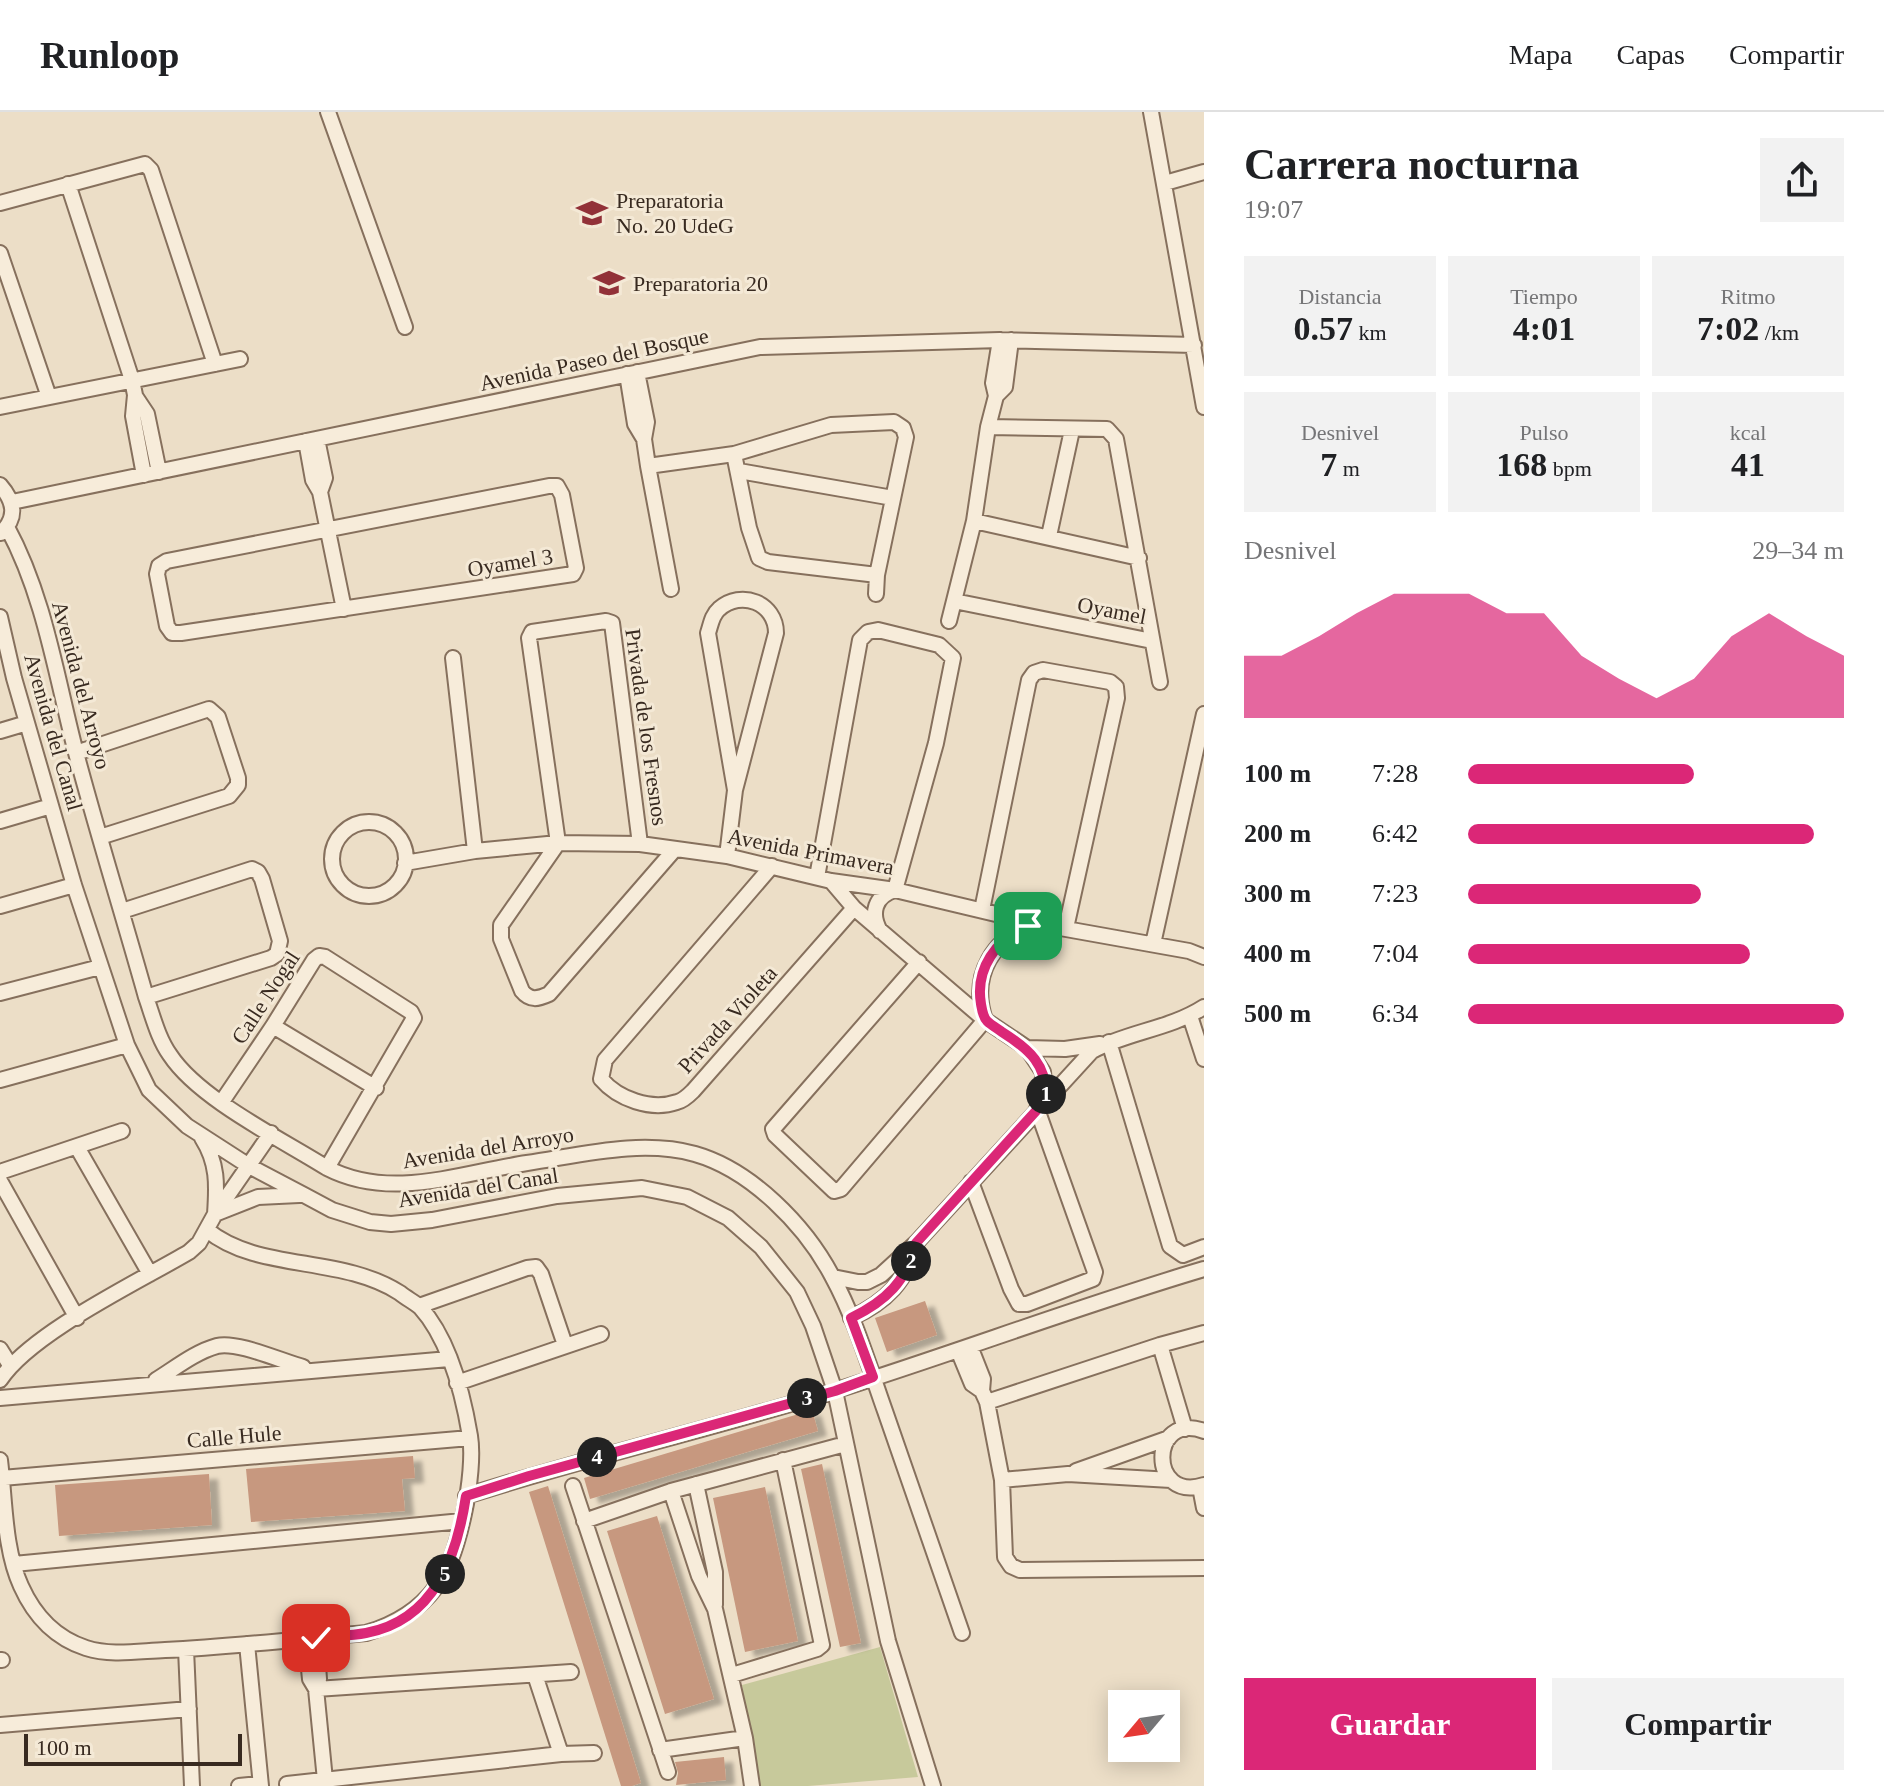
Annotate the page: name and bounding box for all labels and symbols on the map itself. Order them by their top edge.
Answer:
place label: Preparatoria No. 20 UdeG [616,188,734,238]
school or university icon: Preparatoria No. 20 UdeG [575,196,609,230]
school or university icon: Preparatoria 20 [592,266,626,300]
place label: Preparatoria 20 [633,271,768,296]
street label: Avenida Paseo del Bosque [477,323,711,396]
street label: Oyamel 3 [466,543,555,582]
street label: Oyamel [1075,592,1148,629]
street label: Avenida del Arroyo [47,598,116,772]
street label: Privada de los Fresnos [620,627,673,827]
street label: Avenida del Canal [19,651,88,813]
street label: Avenida Primavera [726,823,896,880]
pin [994,892,1062,960]
street label: Calle Nogal [226,946,305,1048]
street label: Privada Violeta [673,960,782,1078]
pin: 1 [1026,1074,1066,1114]
street label: Avenida del Arroyo [401,1122,576,1173]
street label: Avenida del Canal [396,1162,560,1213]
pin: 2 [891,1241,931,1281]
pin: 3 [787,1378,827,1418]
street label: Calle Hule [186,1420,282,1453]
pin: 4 [577,1437,617,1477]
pin: 5 [425,1554,465,1594]
pin [282,1604,350,1672]
north arrow [1108,1690,1180,1762]
scale bar [24,1730,242,1766]

